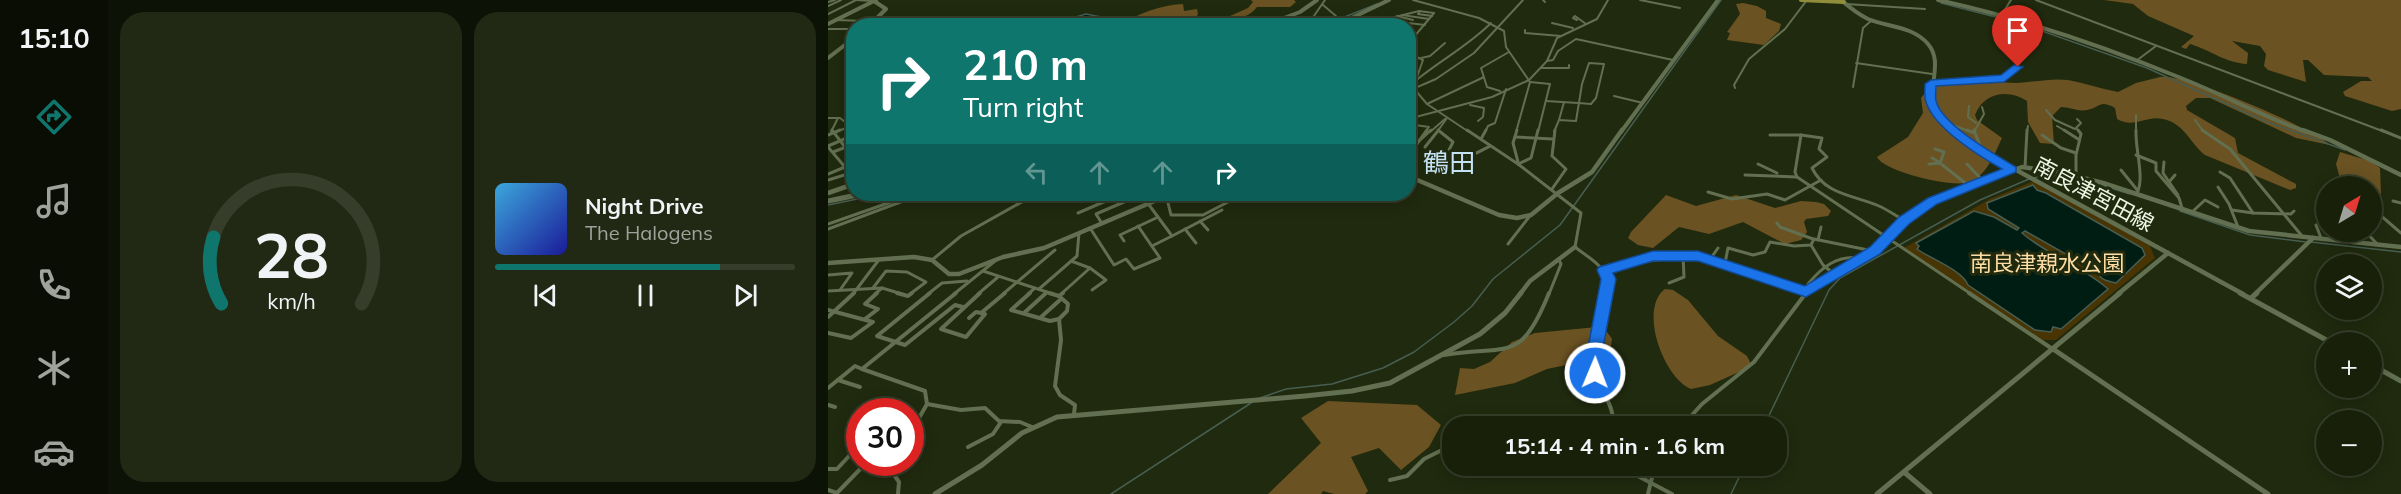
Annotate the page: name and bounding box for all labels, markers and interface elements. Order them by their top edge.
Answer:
pin [1992,5,2043,67]
icon: arrive [2001,14,2034,47]
text: 15:10 [18,21,90,55]
text: 210 m [963,38,1088,91]
icon: right [864,42,942,120]
text: Turn right [963,90,1083,124]
icon: directions [33,96,75,138]
district label: 鶴田 [1423,146,1475,179]
street label: 南良津宮田線 [2029,151,2159,237]
icon: left [1020,156,1053,189]
icon: ahead [1083,156,1116,189]
icon: ahead [1146,156,1179,189]
icon: right [1209,156,1242,189]
north arrow [2316,176,2382,242]
map controls [2316,176,2382,476]
icon: music [33,180,75,222]
text: Night Drive [585,192,704,220]
text: 28 [254,215,328,294]
text: The Halogens [585,220,713,245]
park label: 南良津親水公園 [1970,249,2124,277]
button: layers [2316,254,2382,320]
icon: phone [33,264,75,306]
icon: previous [529,279,562,312]
icon: pause [629,279,662,312]
icon: next [729,279,762,312]
text: km/h [267,287,315,314]
button: + [2316,332,2382,398]
position arrow [1563,341,1627,405]
icon: climate [33,347,75,389]
speed limit sign: 30 [846,398,924,476]
button: − [2316,410,2382,476]
icon: car [33,431,75,473]
text: 15:14 · 4 min · 1.6 km [1504,432,1725,460]

